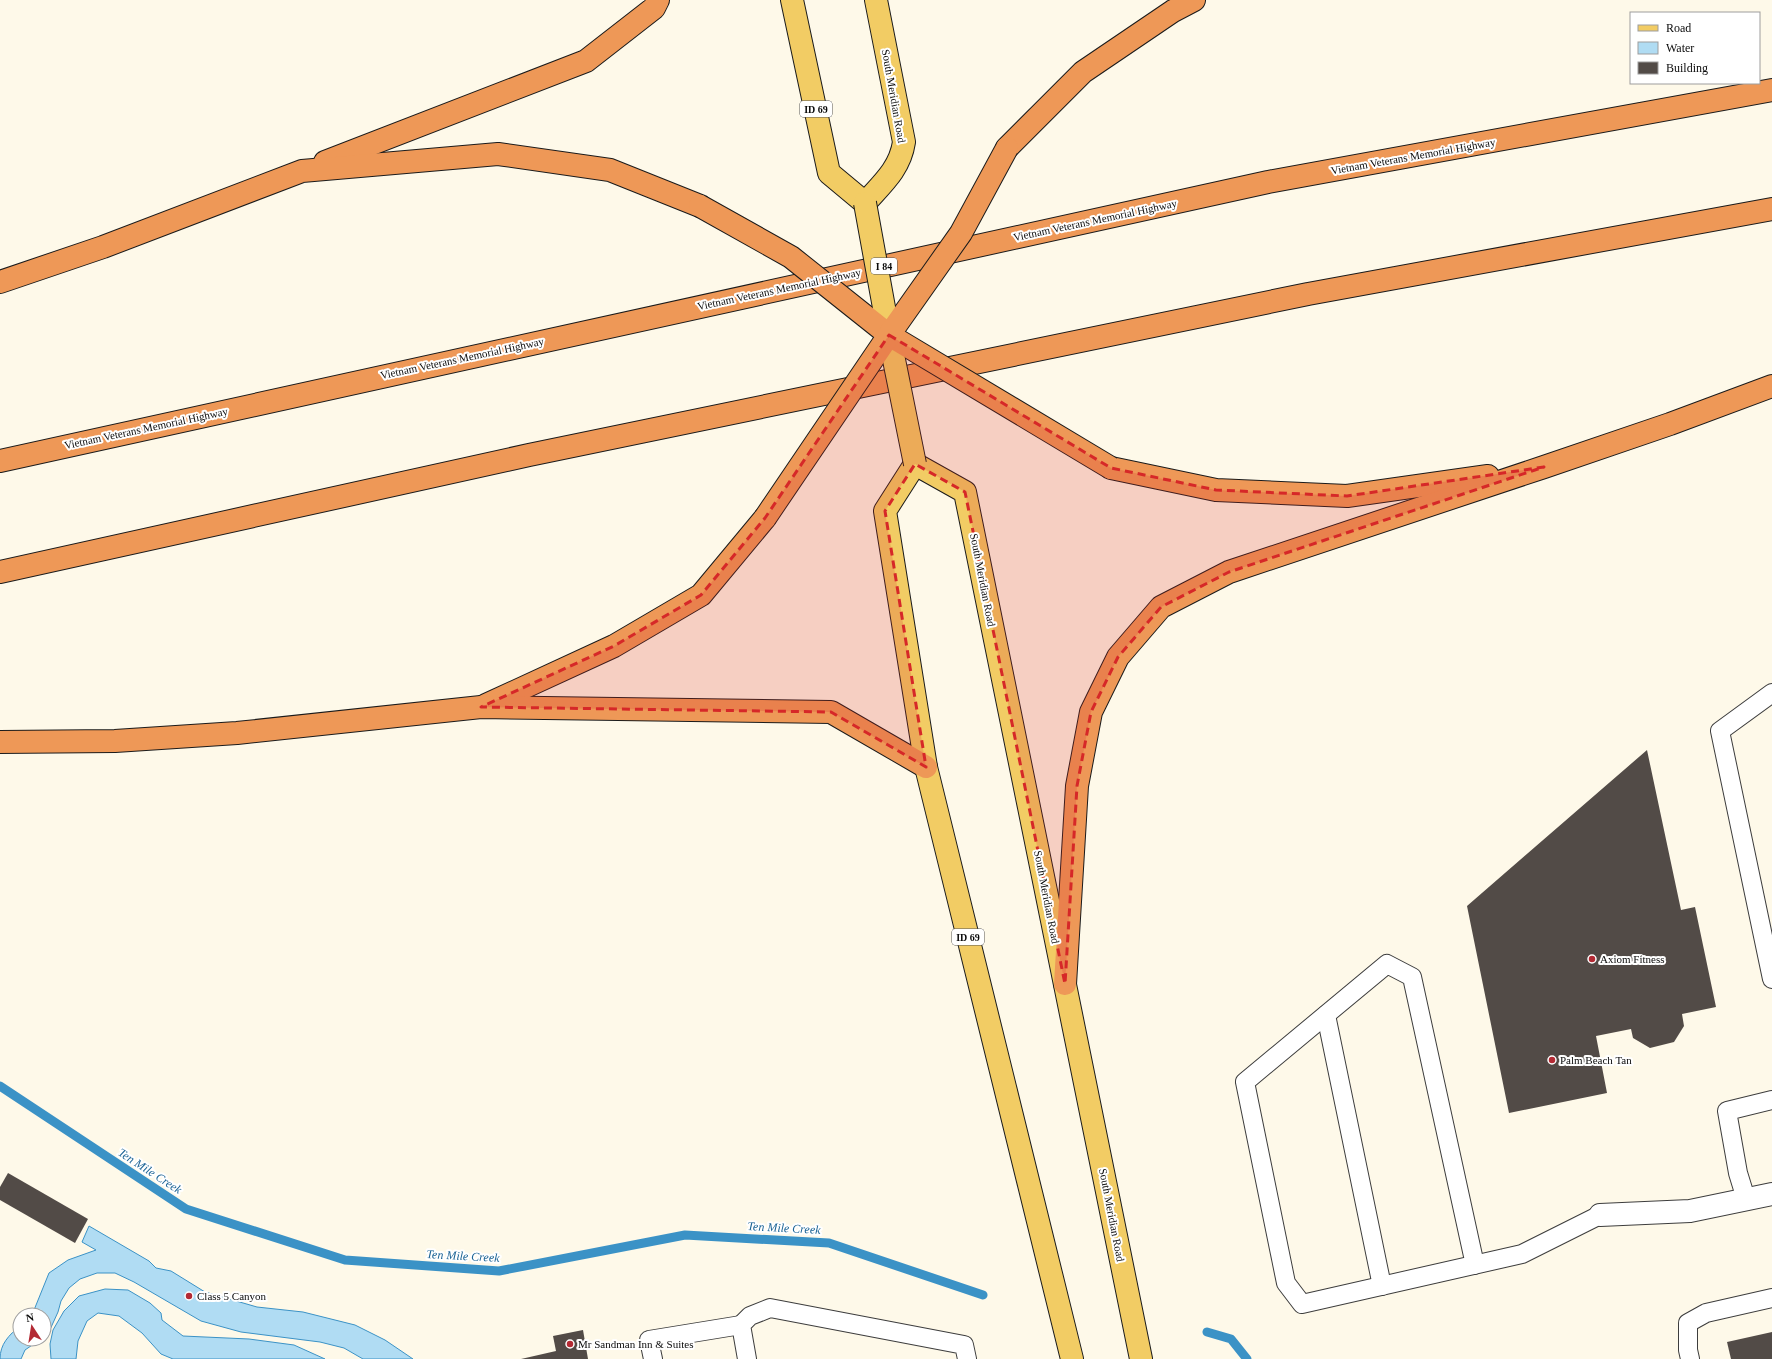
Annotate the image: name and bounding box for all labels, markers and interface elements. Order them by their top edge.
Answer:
legend [1630,12,1760,84]
text: Road [1666,21,1691,35]
text: Water [1666,41,1694,55]
street label: South Meridian Road [880,48,908,144]
text: Building [1666,61,1708,75]
road number: ID 69 [800,101,832,117]
street label: Vietnam Veterans Memorial Highway [1330,136,1497,176]
street label: Vietnam Veterans Memorial Highway [1012,197,1178,243]
road number: I 84 [871,258,897,274]
street label: Vietnam Veterans Memorial Highway [696,266,862,312]
street label: Vietnam Veterans Memorial Highway [379,335,545,381]
street label: Vietnam Veterans Memorial Highway [63,405,229,451]
street label: South Meridian Road [968,532,998,628]
street label: South Meridian Road [1032,849,1062,945]
road number: ID 69 [952,929,984,945]
place label: Axiom Fitness [1600,953,1664,965]
marker: Axiom Fitness [1587,954,1597,964]
place label: Palm Beach Tan [1560,1054,1632,1066]
marker: Palm Beach Tan [1547,1055,1557,1065]
water label: Ten Mile Creek [116,1145,185,1197]
street label: South Meridian Road [1097,1167,1127,1263]
water label: Ten Mile Creek [747,1219,822,1237]
water label: Ten Mile Creek [426,1247,501,1265]
place label: Class 5 Canyon [197,1290,267,1302]
marker: Class 5 Canyon [184,1291,194,1301]
north arrow [12,1307,52,1347]
text: N [25,1311,35,1324]
place label: Mr Sandman Inn & Suites [578,1338,694,1350]
marker: Mr Sandman Inn & Suites [565,1339,575,1349]

